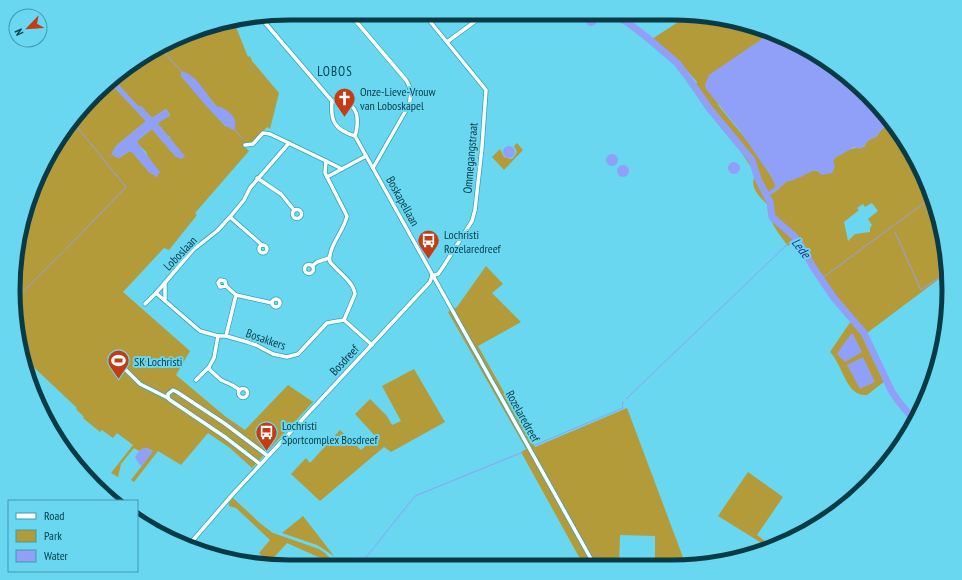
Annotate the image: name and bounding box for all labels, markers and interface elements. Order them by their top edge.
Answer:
north arrow [8,8,48,48]
text: N [11,27,27,38]
district label: LOBOS [317,63,353,80]
place label: Onze-Lieve-Vrouw van Loboskapel [360,84,437,113]
church icon: Onze-Lieve-Vrouw van Loboskapel [332,85,358,118]
street label: Ommegangstraat [459,121,481,194]
street label: Boskapellaan [383,173,423,229]
place label: Lochristi Rozelaredreef [444,227,502,256]
bus stop icon: Lochristi Rozelaredreef [415,228,441,261]
street label: Loboslaan [160,233,200,273]
water label: Lede [788,234,815,263]
street label: Bosakkers [244,325,288,353]
street label: Bosdreef [326,341,362,378]
sports icon: SK Lochristi [105,348,131,381]
place label: SK Lochristi [134,354,182,369]
street label: Rozelaredreef [503,388,544,445]
place label: Lochristi Sportcomplex Bosdreef [282,418,379,447]
bus stop icon: Lochristi Sportcomplex Bosdreef [253,419,279,452]
legend [8,500,138,572]
text: Road [44,508,64,523]
text: Park [44,528,62,543]
text: Water [44,548,69,563]

